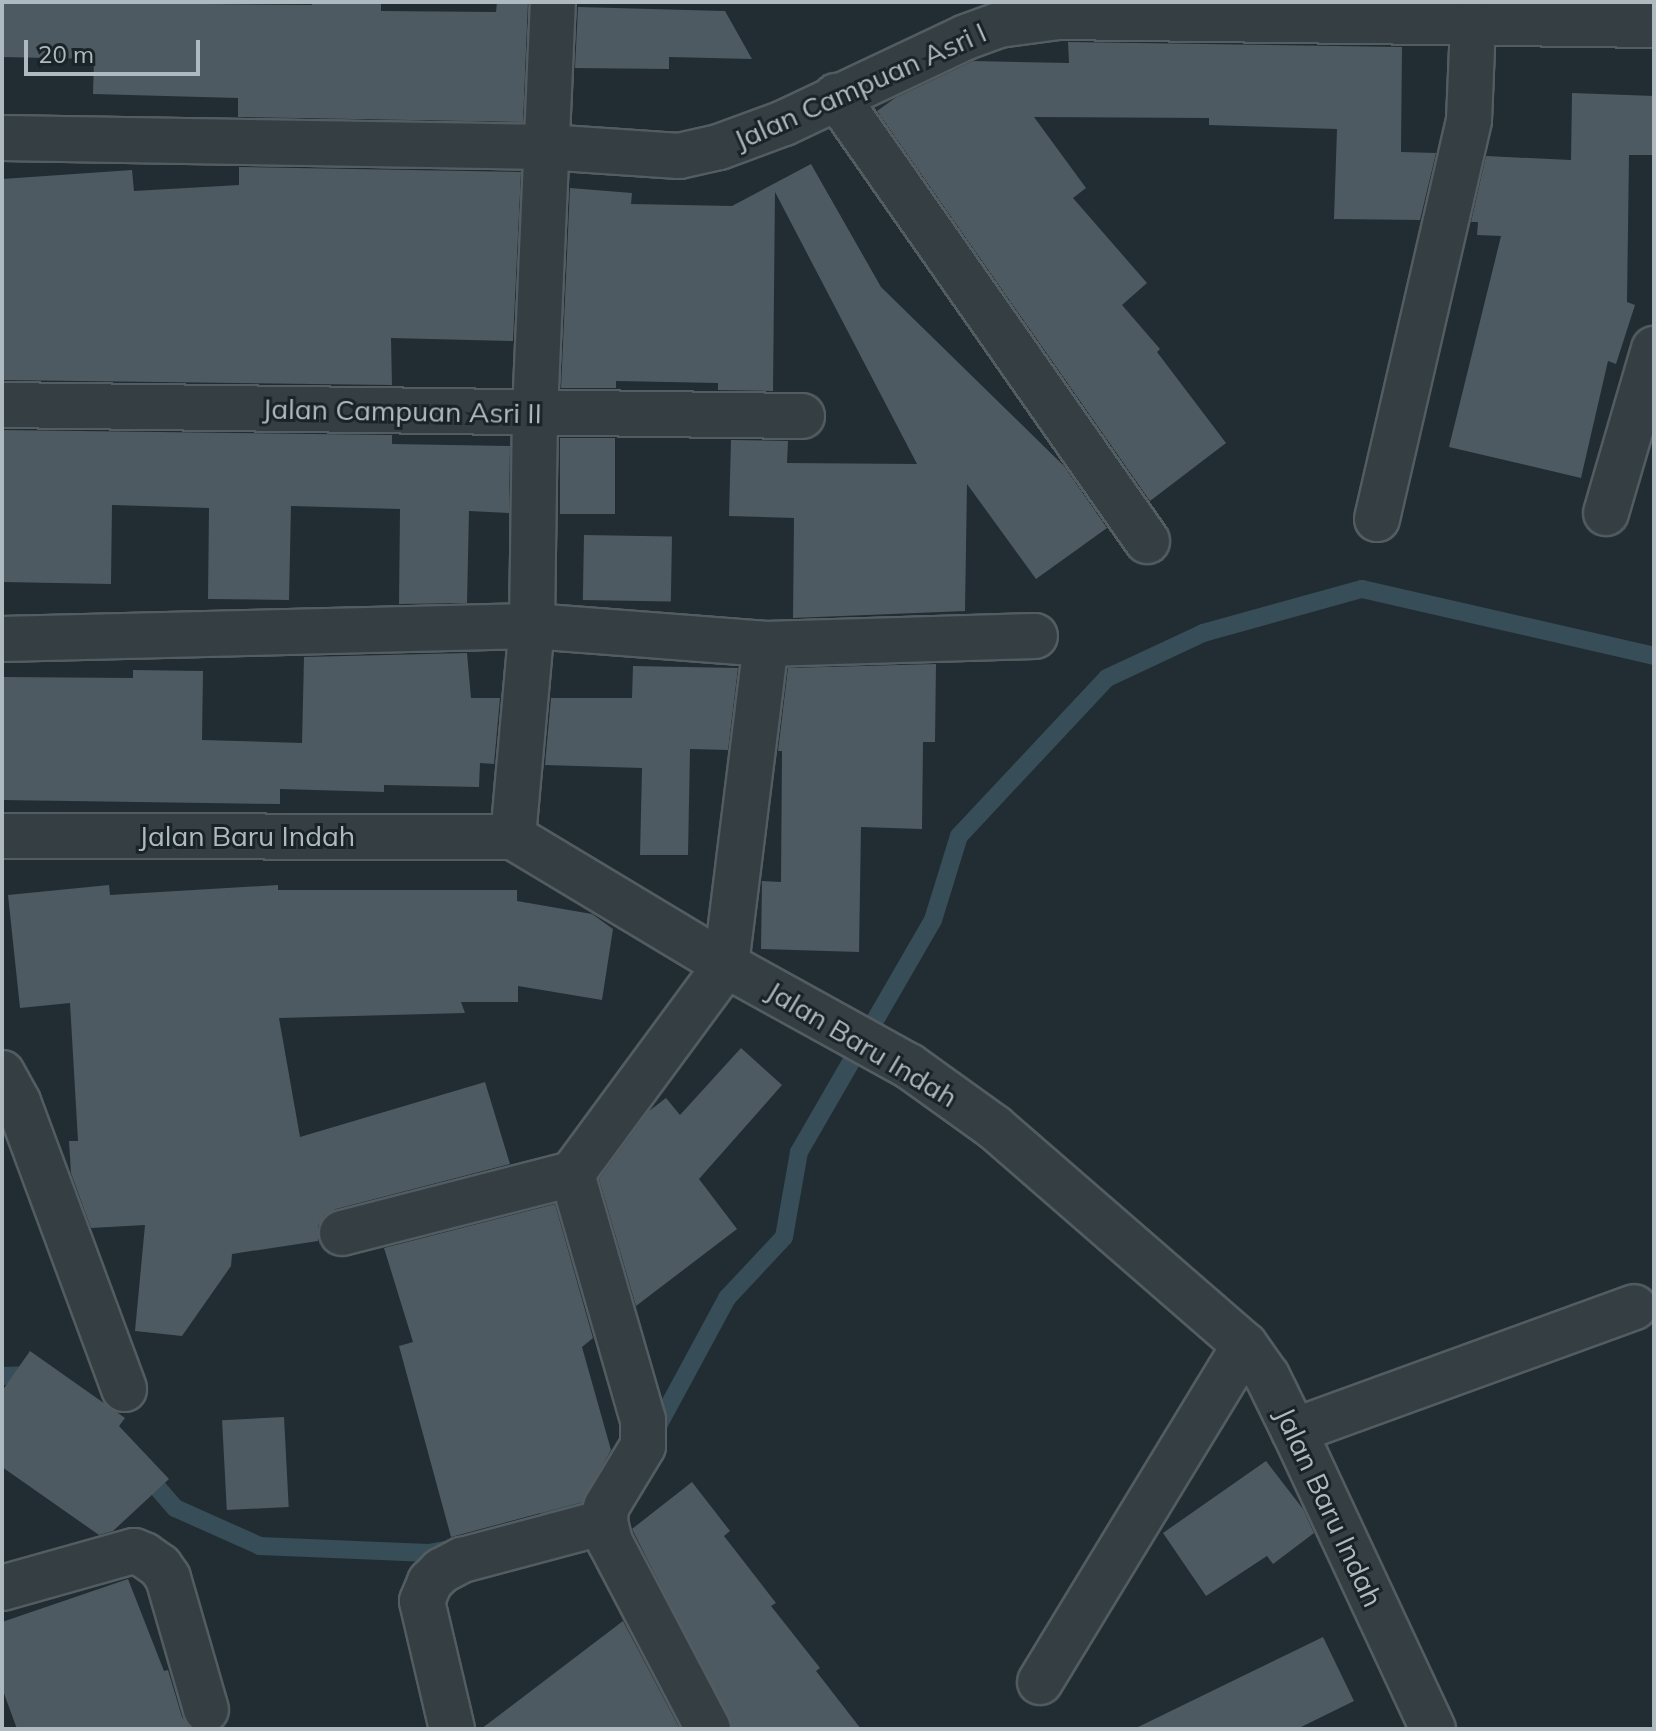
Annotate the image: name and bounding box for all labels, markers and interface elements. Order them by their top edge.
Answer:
street label: Jalan Campuan Asri I [729,15,991,157]
scale bar [28,24,204,74]
text: 20 m [38,39,94,69]
street label: Jalan Campuan Asri II [262,392,542,430]
street label: Jalan Baru Indah [139,819,355,853]
street label: Jalan Baru Indah [761,974,963,1114]
street label: Jalan Baru Indah [1268,1402,1390,1612]

